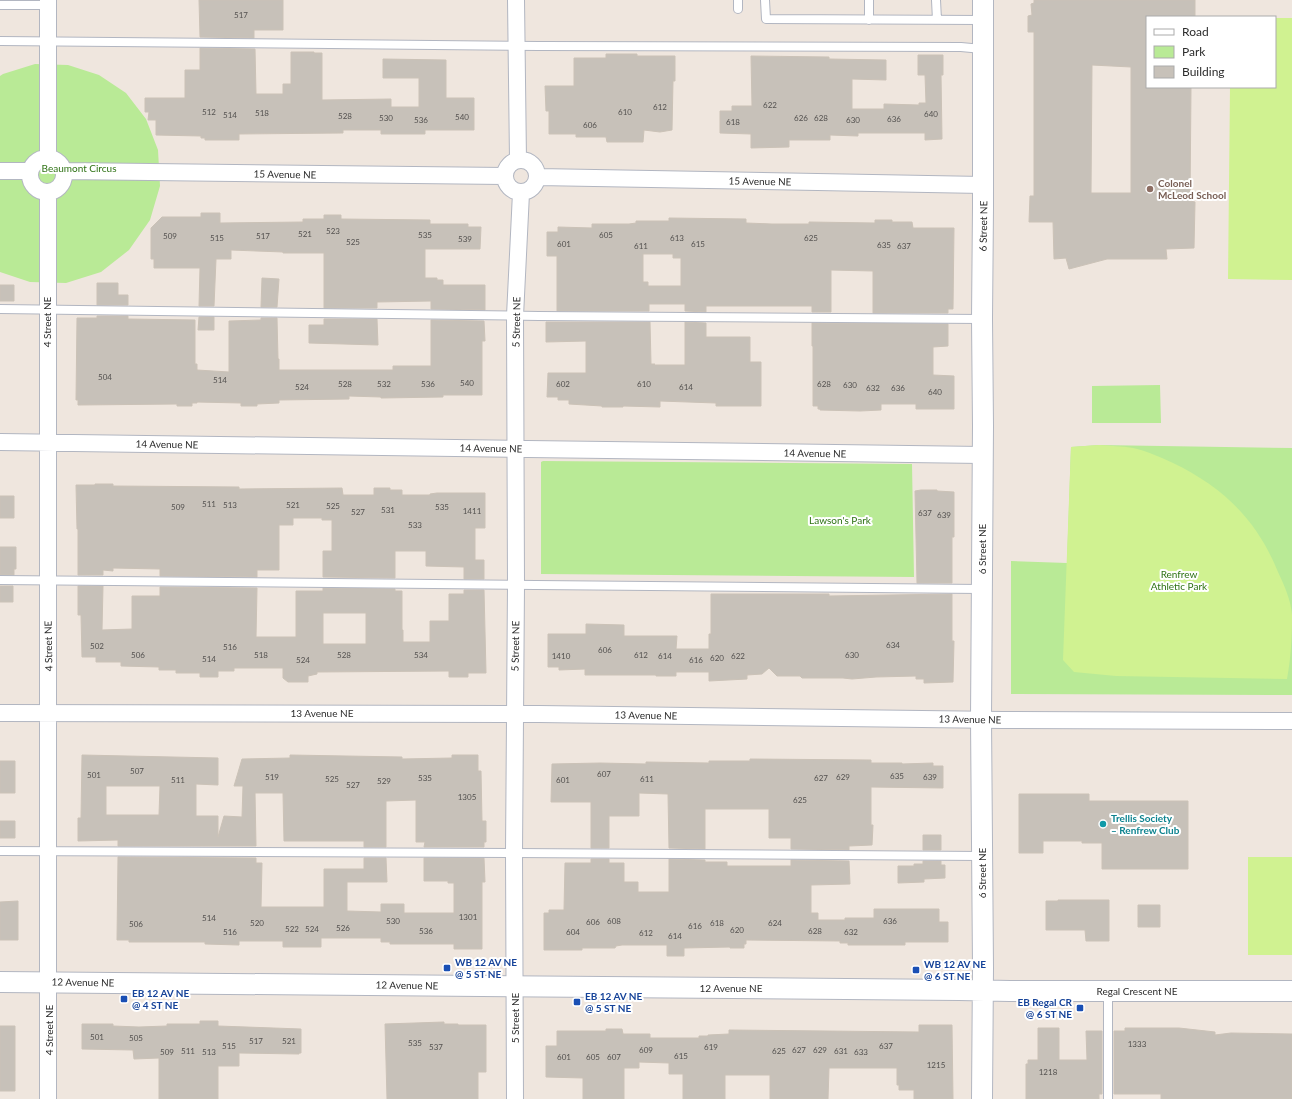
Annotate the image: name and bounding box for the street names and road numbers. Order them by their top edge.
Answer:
street label: 15 Avenue NE [253,167,317,181]
street label: 15 Avenue NE [728,174,792,188]
street label: 6 Street NE [977,200,989,251]
street label: 4 Street NE [41,296,53,347]
street label: 5 Street NE [510,296,522,347]
street label: 14 Avenue NE [135,437,199,451]
street label: 14 Avenue NE [459,441,523,455]
street label: 14 Avenue NE [783,446,847,460]
street label: 6 Street NE [976,523,988,574]
street label: 4 Street NE [42,620,54,671]
street label: 5 Street NE [509,620,521,671]
street label: 13 Avenue NE [291,707,354,719]
street label: 13 Avenue NE [614,708,678,722]
street label: 13 Avenue NE [938,712,1002,726]
street label: 6 Street NE [976,847,988,898]
street label: 12 Avenue NE [51,975,115,989]
street label: 12 Avenue NE [375,978,439,992]
street label: 12 Avenue NE [700,982,763,994]
street label: Regal Crescent NE [1096,985,1178,997]
street label: 5 Street NE [509,992,521,1043]
street label: 4 Street NE [43,1004,55,1055]

